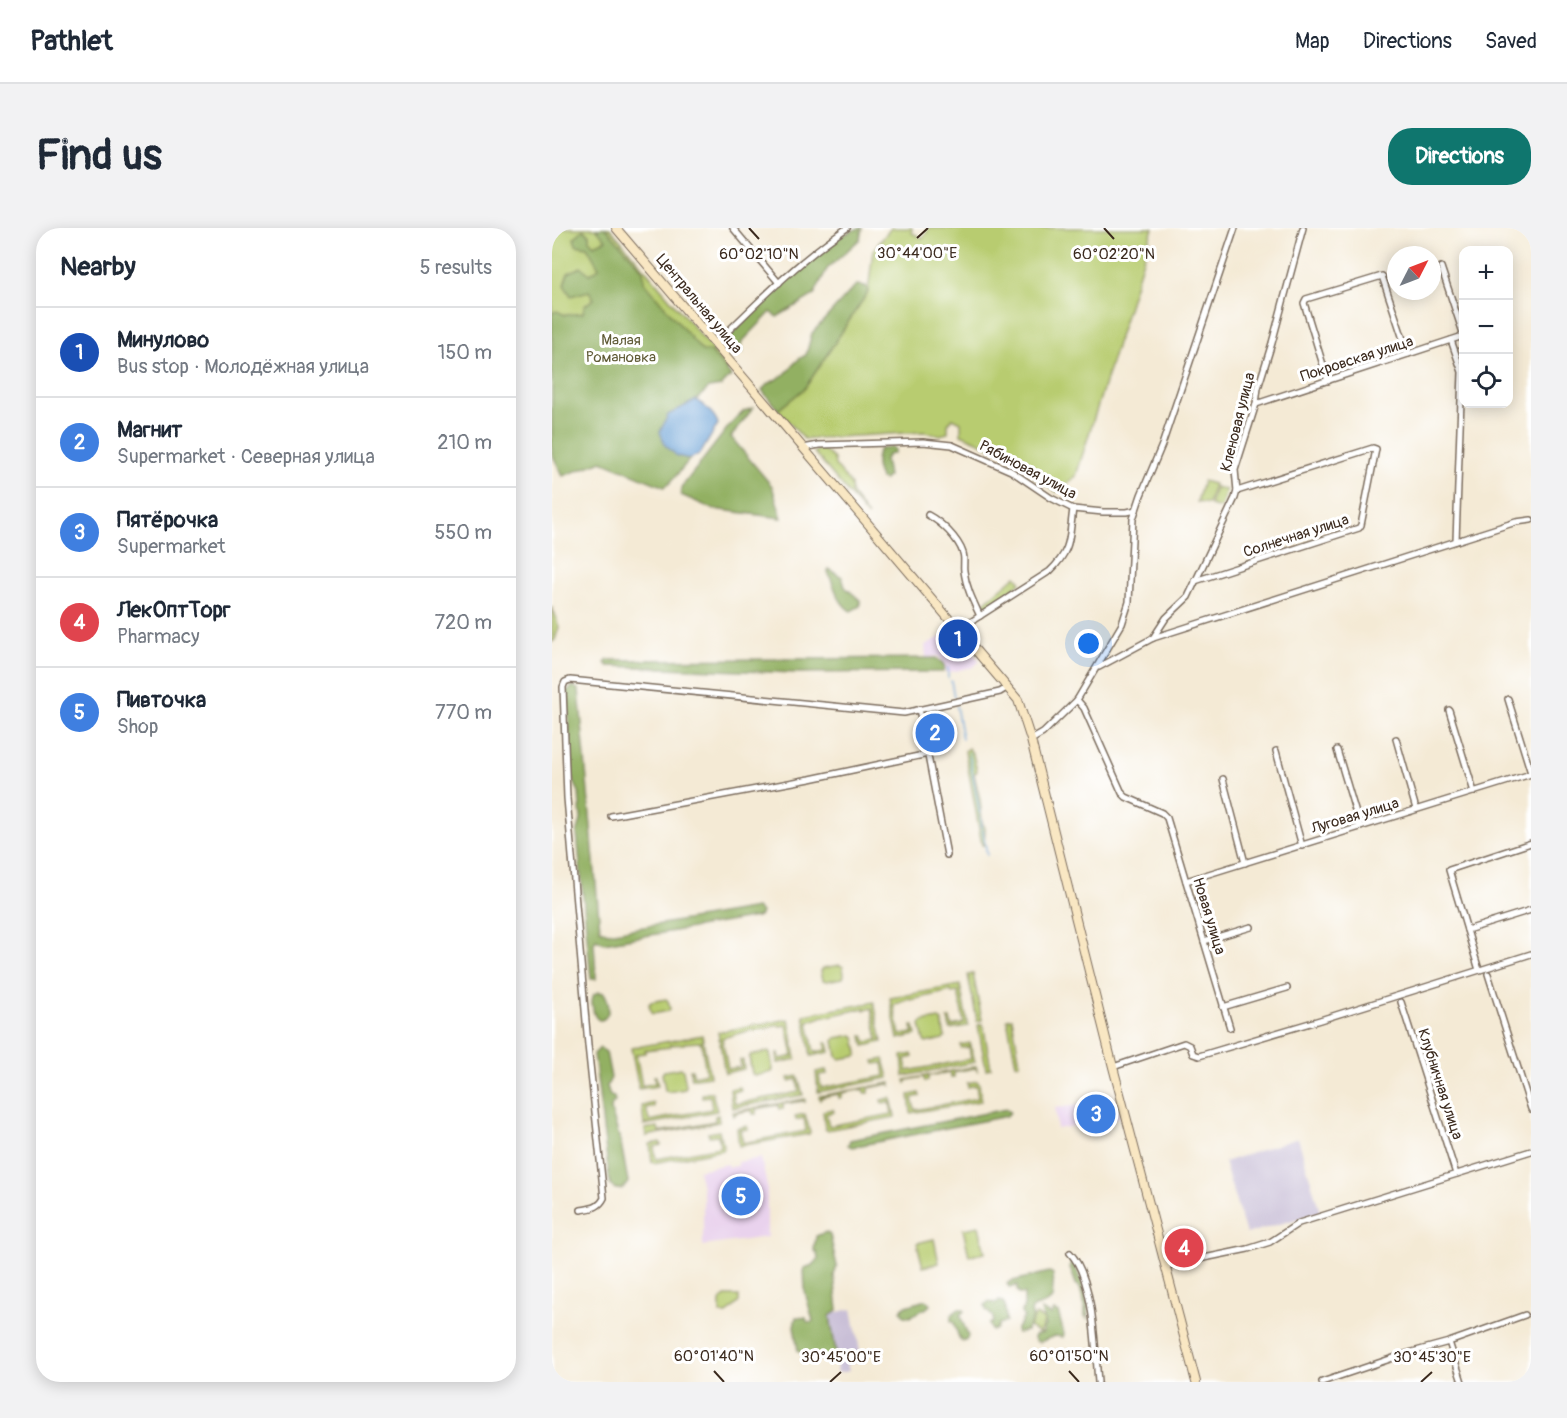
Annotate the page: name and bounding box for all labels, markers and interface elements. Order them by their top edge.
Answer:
text: Pathlet [30,24,113,59]
text: Map [1295,28,1330,55]
text: Directions [1363,28,1452,55]
text: Saved [1485,28,1537,55]
button: Directions [1388,128,1531,185]
text: Find us [36,130,162,182]
text: 30°44'00"E [877,244,957,263]
text: 60°02'10"N [719,245,799,264]
text: 60°02'20"N [1073,245,1155,264]
north arrow [1387,246,1441,300]
map controls [1459,246,1513,408]
button: + [1459,246,1513,300]
street label: Центральная улица [652,250,746,358]
text: Nearby [60,251,136,283]
text: 5 results [420,255,492,280]
button: − [1459,300,1513,354]
text: Минулово [117,326,209,354]
park label: Малая Романовка [586,331,656,367]
street label: Покровская улица [1298,332,1416,386]
text: 1 [76,340,83,365]
text: 150 m [438,340,492,365]
text: Bus stop · Молодёжная улица [117,354,369,379]
button: locate [1459,354,1513,408]
street label: Кленовая улица [1217,370,1259,474]
text: Магнит [117,416,182,444]
text: 2 [74,430,85,455]
text: 210 m [437,430,492,455]
street label: Рябиновая улица [976,436,1080,504]
text: Supermarket · Северная улица [117,444,375,469]
text: Пятёрочка [117,506,218,534]
street label: Солнечная улица [1241,510,1351,562]
text: 3 [74,520,85,545]
text: 550 m [435,520,492,545]
text: Supermarket [117,534,226,559]
text: ЛекОптТорг [117,596,231,624]
text: 4 [74,610,85,635]
text: 720 m [434,610,492,635]
pin: 1 [938,616,978,662]
text: Pharmacy [117,624,200,649]
your location [1074,629,1103,658]
text: Пивточка [117,686,206,714]
text: 5 [74,700,85,725]
text: 770 m [435,700,492,725]
pin: 2 [916,710,955,756]
text: Shop [117,714,158,739]
street label: Луговая улица [1308,794,1401,839]
street label: Новая улица [1188,875,1230,957]
street label: Клубничная улица [1413,1026,1467,1142]
pin: 3 [1076,1092,1116,1136]
pin: 5 [722,1174,760,1218]
pin: 4 [1164,1226,1204,1270]
text: 60°01'40"N [674,1347,754,1366]
text: 60°01'50"N [1029,1347,1109,1366]
text: 30°45'00"E [801,1348,881,1367]
text: 30°45'30"E [1393,1348,1471,1367]

